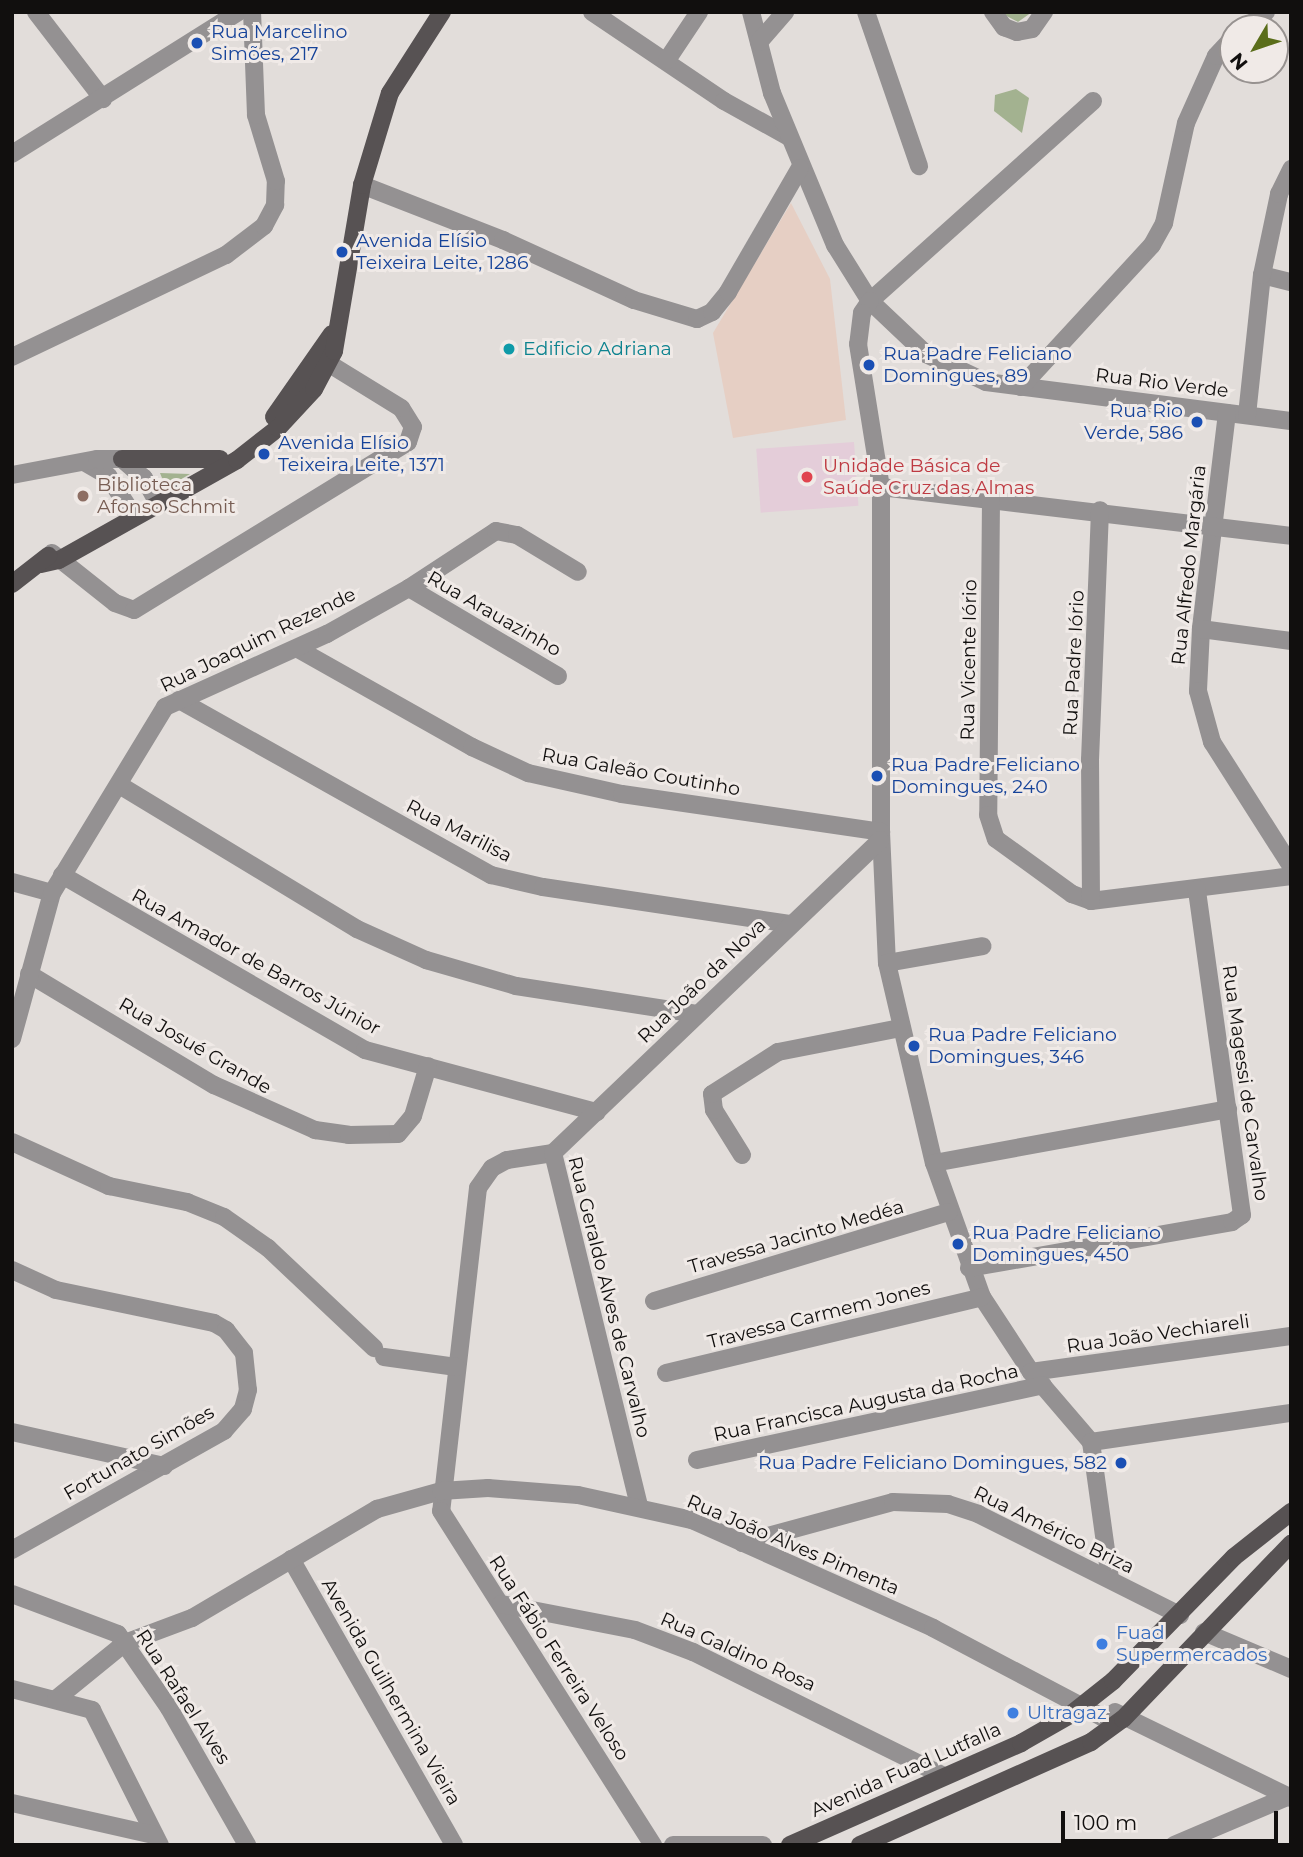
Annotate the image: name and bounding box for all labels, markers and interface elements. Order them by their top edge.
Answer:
north arrow [1219,14,1289,84]
place label: Rua Marcelino Simões, 217 [211,21,347,65]
marker: Rua Marcelino Simões, 217 [189,35,205,51]
text: N [1225,48,1253,74]
place label: Avenida Elísio Teixeira Leite, 1286 [356,230,529,274]
marker: Avenida Elísio Teixeira Leite, 1286 [334,244,350,260]
place label: Edificio Adriana [523,338,672,360]
marker: Edificio Adriana [501,341,517,357]
place label: Rua Padre Feliciano Domingues, 89 [883,343,1072,387]
marker: Rua Padre Feliciano Domingues, 89 [861,357,877,373]
street label: Rua Rio Verde [1094,364,1230,402]
place label: Rua Rio Verde, 586 [1084,400,1183,444]
marker: Rua Rio Verde, 586 [1189,414,1205,430]
place label: Avenida Elísio Teixeira Leite, 1371 [278,432,445,476]
marker: Avenida Elísio Teixeira Leite, 1371 [256,446,272,462]
place label: Unidade Básica de Saúde Cruz das Almas [823,455,1034,499]
street label: Rua Alfredo Margária [1167,464,1211,666]
marker: Unidade Básica de Saúde Cruz das Almas [797,467,817,487]
place label: Biblioteca Afonso Schmit [97,474,236,518]
marker: Biblioteca Afonso Schmit [75,488,91,504]
street label: Rua Arauazinho [423,566,565,662]
street label: Rua Vicente Iório [956,579,982,741]
street label: Rua Joaquim Rezende [157,583,359,697]
street label: Rua Padre Iório [1059,589,1089,737]
street label: Rua Galeão Coutinho [540,743,742,801]
place label: Rua Padre Feliciano Domingues, 240 [891,754,1080,798]
marker: Rua Padre Feliciano Domingues, 240 [869,768,885,784]
street label: Rua Marilisa [402,795,516,867]
street label: Rua Amador de Barros Júnior [128,884,384,1040]
street label: Rua João da Nova [633,914,771,1048]
street label: Rua Magessi de Carvalho [1217,964,1273,1202]
street label: Rua Josué Grande [115,993,275,1099]
place label: Rua Padre Feliciano Domingues, 346 [928,1024,1117,1068]
marker: Rua Padre Feliciano Domingues, 346 [906,1038,922,1054]
street label: Rua Geraldo Alves de Carvalho [563,1154,655,1440]
street label: Travessa Jacinto Medéa [686,1195,906,1279]
place label: Rua Padre Feliciano Domingues, 450 [972,1222,1161,1266]
marker: Rua Padre Feliciano Domingues, 450 [950,1236,966,1252]
street label: Travessa Carmem Jones [705,1276,933,1354]
street label: Rua João Vechiareli [1065,1310,1251,1358]
street label: Rua Francisca Augusta da Rocha [711,1359,1021,1447]
street label: Fortunato Simões [60,1401,218,1505]
place label: Rua Padre Feliciano Domingues, 582 [758,1452,1107,1474]
marker: Rua Padre Feliciano Domingues, 582 [1113,1455,1129,1471]
street label: Rua Américo Briza [970,1481,1138,1579]
street label: Rua João Alves Pimenta [683,1490,903,1600]
street label: Rua Fábio Ferreira Veloso [484,1551,634,1765]
street label: Avenida Guilhermina Vieira [317,1575,465,1809]
street label: Rua Galdino Rosa [657,1608,819,1696]
place label: Fuad Supermercados [1116,1622,1267,1666]
street label: Rua Rafael Alves [131,1625,235,1769]
marker: Fuad Supermercados [1094,1636,1110,1652]
place label: Ultragaz [1027,1702,1107,1724]
marker: Ultragaz [1005,1705,1021,1721]
street label: Avenida Fuad Lutfalla [807,1718,1005,1822]
scale bar [1065,1798,1282,1842]
text: 100 m [1074,1810,1137,1835]

